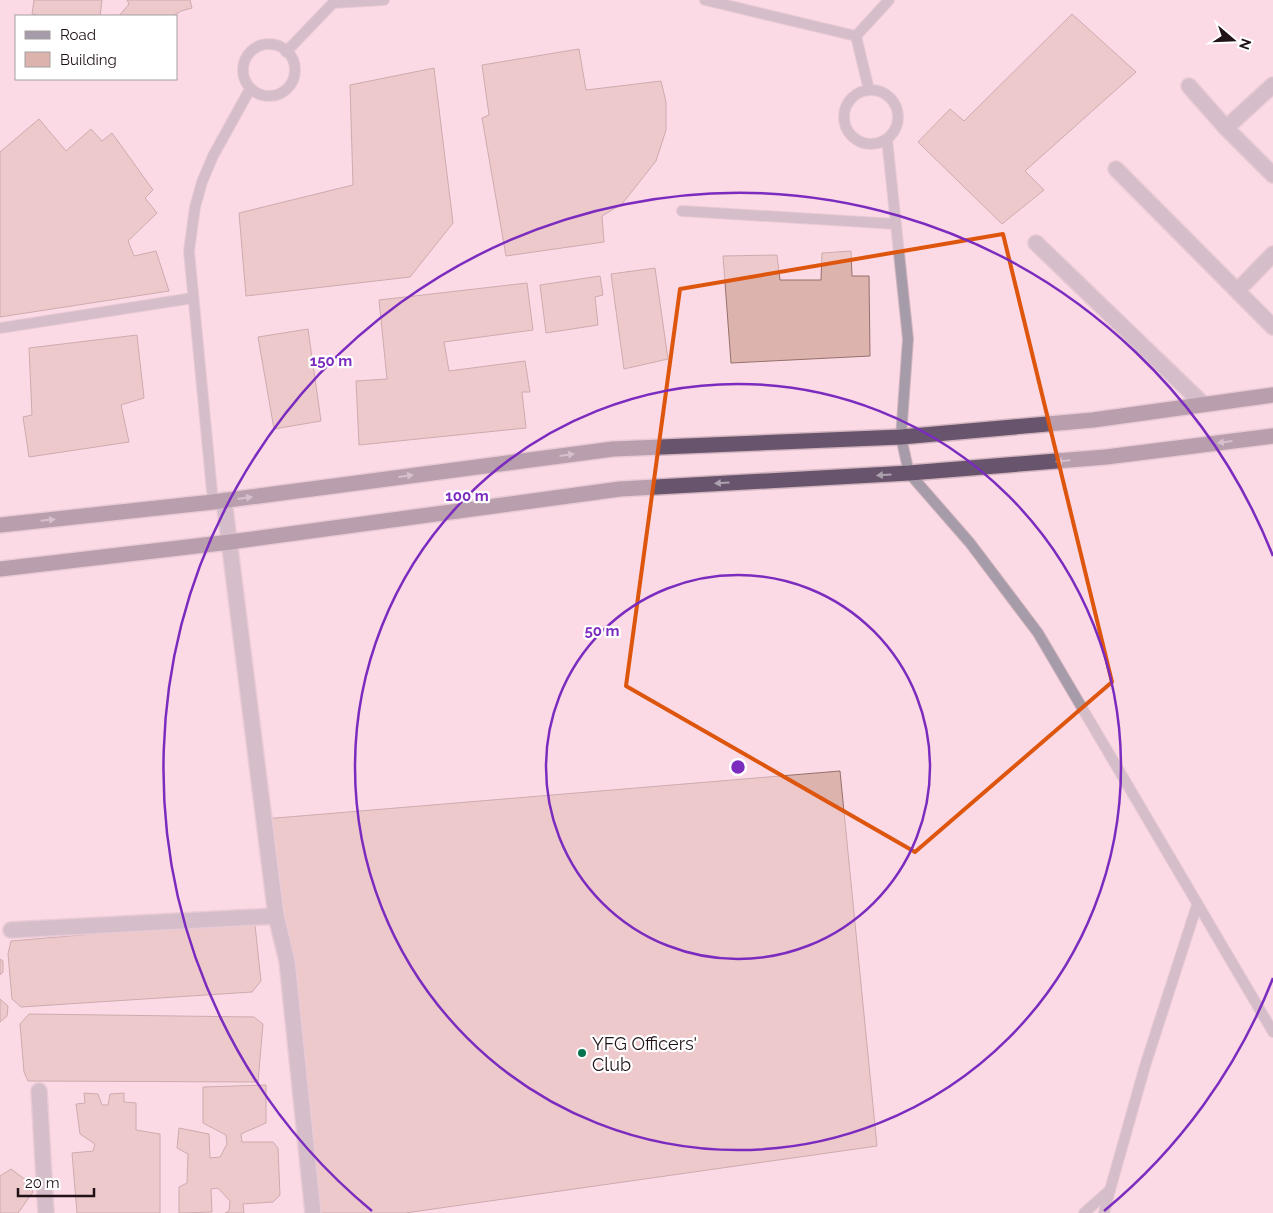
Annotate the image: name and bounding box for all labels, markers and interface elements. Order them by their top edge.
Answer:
legend [15,15,178,80]
north arrow [1208,15,1258,65]
text: Road [60,26,96,44]
text: N [1236,37,1255,52]
text: Building [60,51,117,69]
text: 150 m [310,352,352,370]
one-way arrow [1216,438,1232,446]
one-way arrow [559,451,575,459]
one-way arrow [1055,457,1071,465]
one-way arrow [876,471,892,479]
one-way arrow [398,472,414,480]
one-way arrow [713,480,729,488]
text: 100 m [445,487,489,505]
one-way arrow [237,493,253,501]
one-way arrow [41,516,57,524]
text: 50 m [584,622,620,640]
centre of rings [729,758,747,776]
place label: YFG Officers' Club [592,1033,697,1075]
marker: YFG Officers' Club [576,1047,588,1059]
scale bar [18,1166,94,1198]
text: 20 m [25,1174,60,1192]

